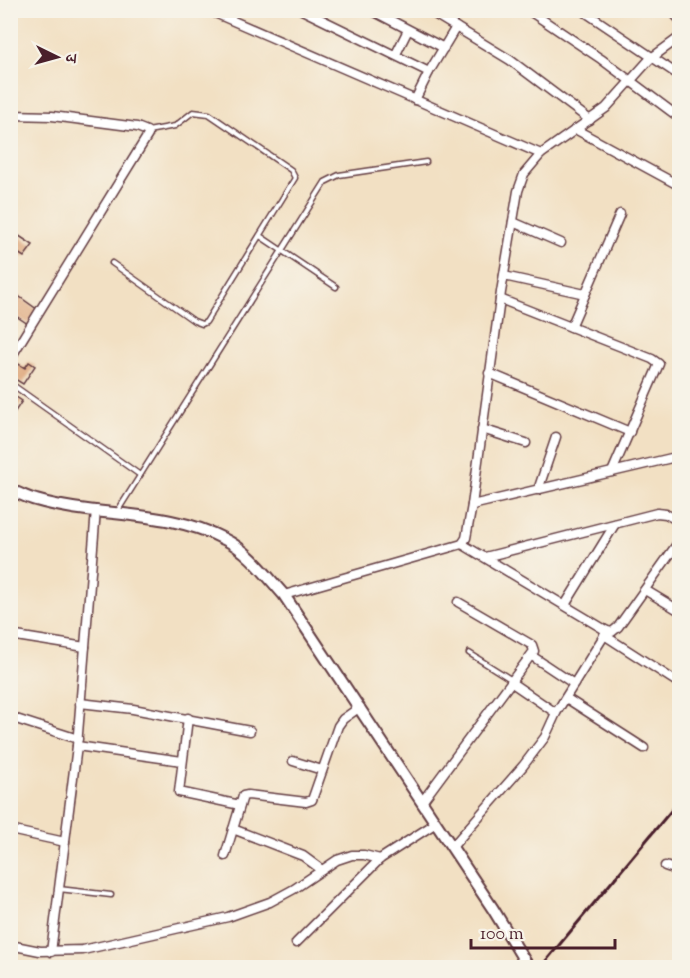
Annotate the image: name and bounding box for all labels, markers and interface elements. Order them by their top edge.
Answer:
north arrow [27,27,87,87]
text: उ [57,52,81,65]
scale bar [471,912,615,950]
text: 100 m [480,922,524,948]

